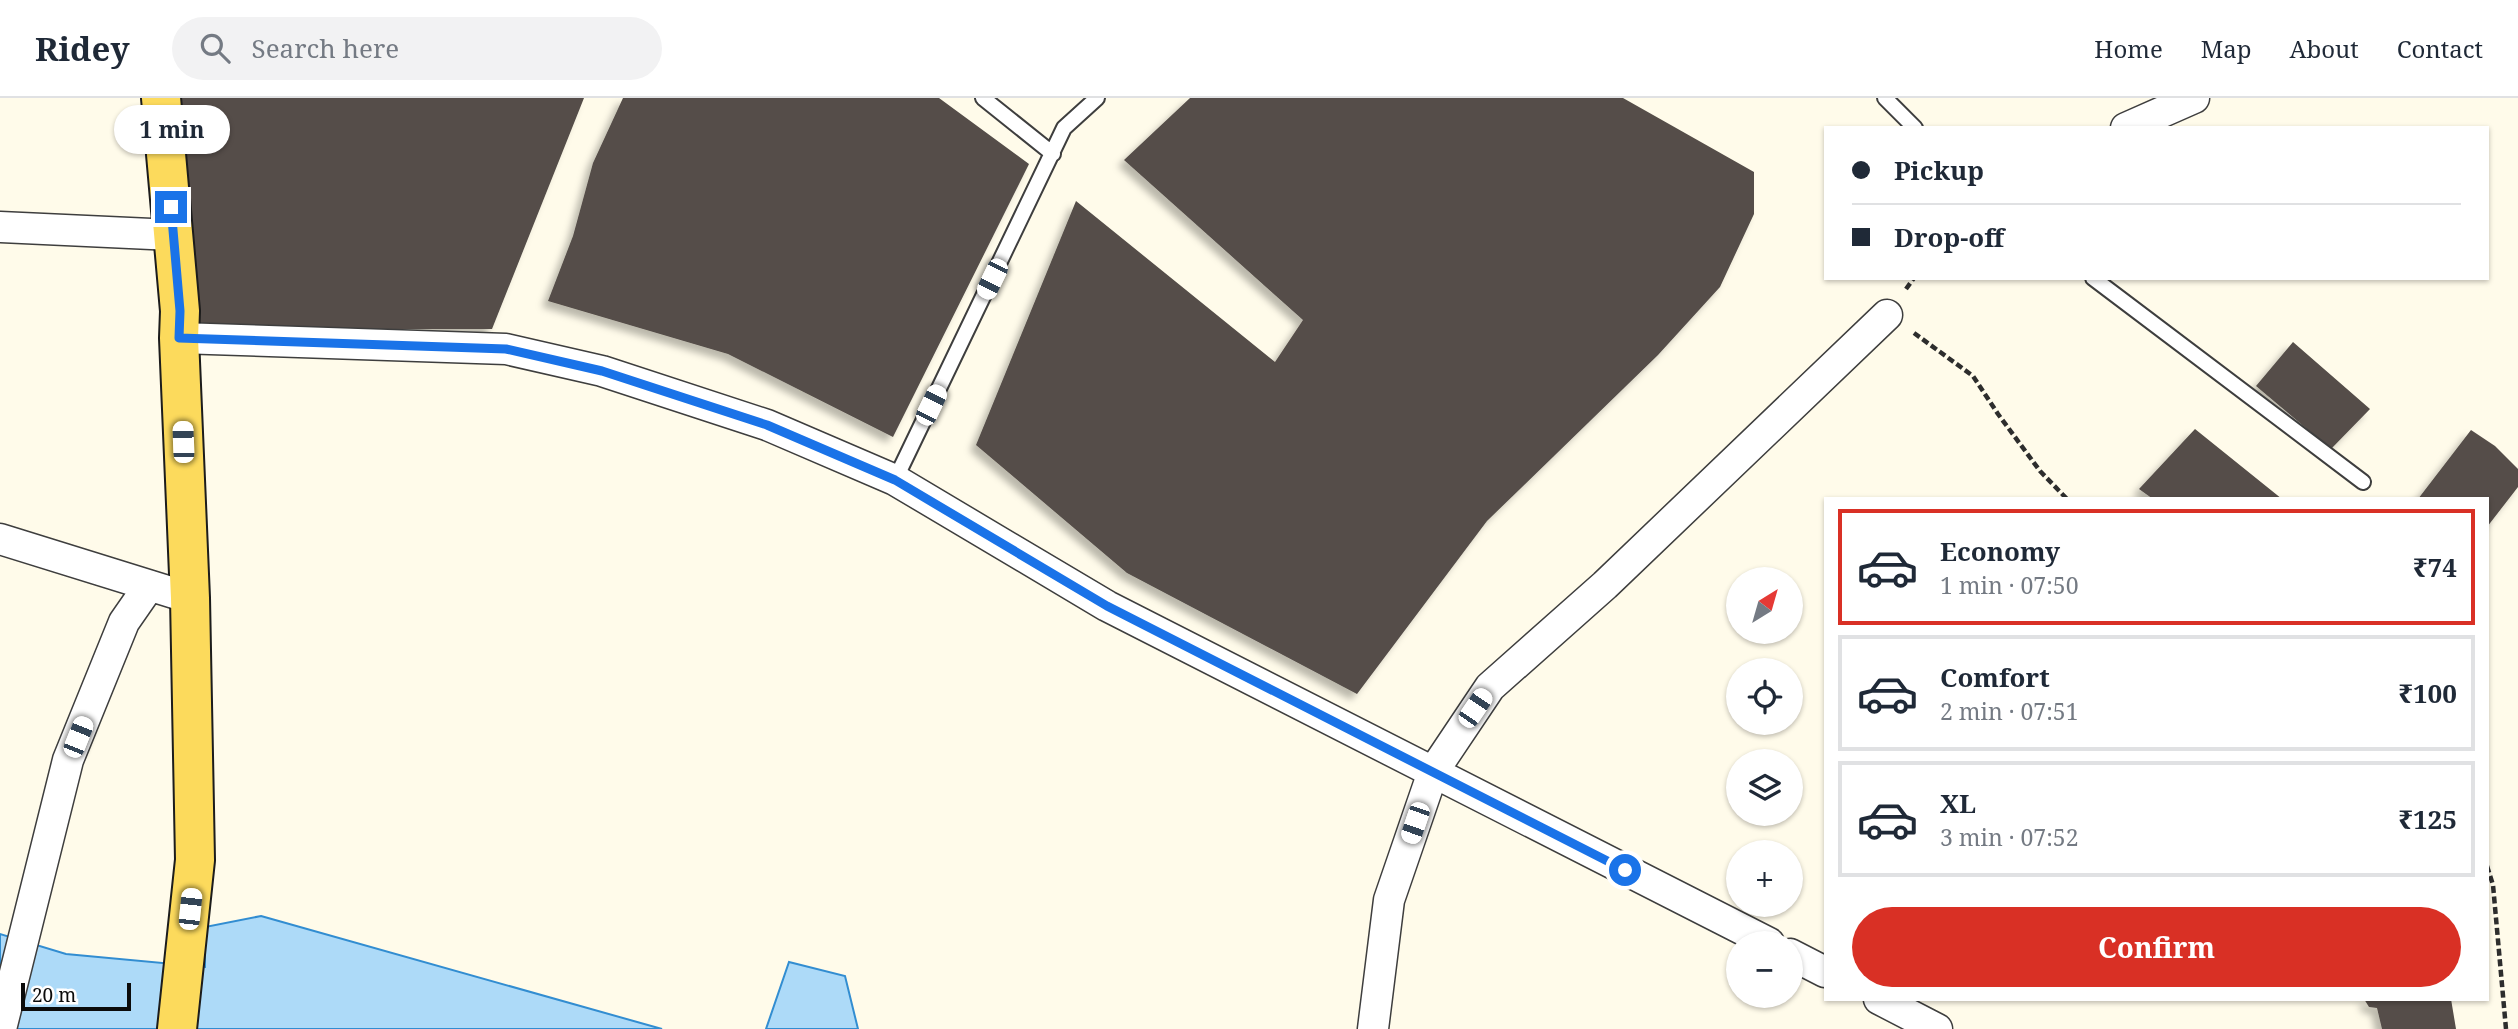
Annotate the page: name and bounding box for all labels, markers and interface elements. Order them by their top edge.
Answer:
search box [172,17,662,80]
text: Ridey [35,26,130,71]
icon: search [196,29,234,67]
text: Search here [252,30,399,66]
text: Home [2094,32,2163,65]
text: Map [2201,32,2252,65]
text: About [2290,32,2359,65]
text: Contact [2397,32,2483,65]
callout: 1 min [113,105,229,154]
text: 1 min [139,113,205,145]
text: Pickup [1894,152,1984,188]
route end [155,191,187,223]
text: Drop-off [1894,219,2004,255]
car [974,256,1011,302]
car [913,382,950,428]
car [172,421,195,463]
text: Economy [1940,533,2060,569]
icon: car [1856,536,1919,599]
text: ₹74 [2413,549,2457,585]
north arrow [1726,567,1802,644]
map controls [1726,567,1803,1008]
text: 1 min · 07:50 [1940,569,2078,601]
button: locate [1726,658,1803,735]
text: Comfort [1940,659,2050,695]
icon: car [1856,662,1919,725]
text: ₹100 [2398,675,2457,711]
car [1455,685,1496,731]
text: 2 min · 07:51 [1940,695,2078,727]
car [61,714,96,760]
button: layers [1726,749,1803,826]
text: XL [1940,785,1976,821]
icon: car [1856,788,1919,851]
car [1399,800,1432,846]
text: ₹125 [2398,801,2457,837]
text: 3 min · 07:52 [1940,821,2078,853]
button: + [1726,840,1803,917]
route start [1609,854,1641,886]
car [178,887,203,931]
button: Confirm [1852,907,2461,987]
button: − [1726,931,1803,1008]
scale bar [21,980,131,1012]
text: 20 m [32,982,76,1008]

